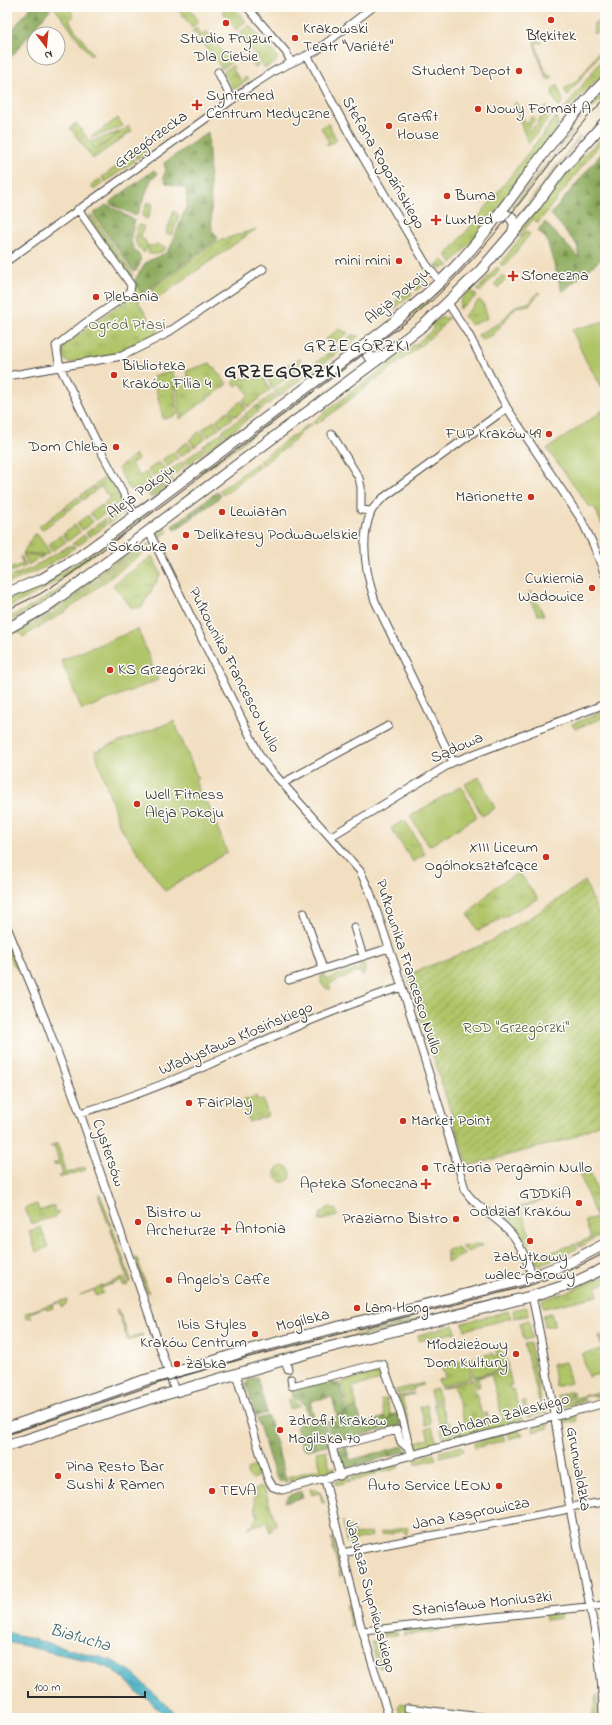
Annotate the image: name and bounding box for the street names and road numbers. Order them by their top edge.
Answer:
street label: Stefana Rogozińskiego [335,92,431,234]
street label: Grzegórzecka [109,105,193,175]
street label: Aleja Pokoju [360,261,436,331]
street label: Aleja Pokoju [102,459,180,525]
street label: Pułkownika Francesco Nullo [182,583,286,757]
street label: Sądowa [427,726,487,770]
street label: Pułkownika Francesco Nullo [368,876,448,1058]
street label: Władysława Kłosińskiego [155,996,317,1082]
street label: Cystersów [85,1116,131,1190]
street label: Mogilska [274,1303,332,1339]
street label: Bohdana Zaleskiego [437,1387,572,1445]
street label: Grunwaldzka [559,1425,597,1513]
street label: Jana Kasprowicza [410,1491,532,1537]
street label: Janusza Supniewskiego [338,1517,402,1675]
street label: Stanisława Moniuszki [411,1585,554,1623]

